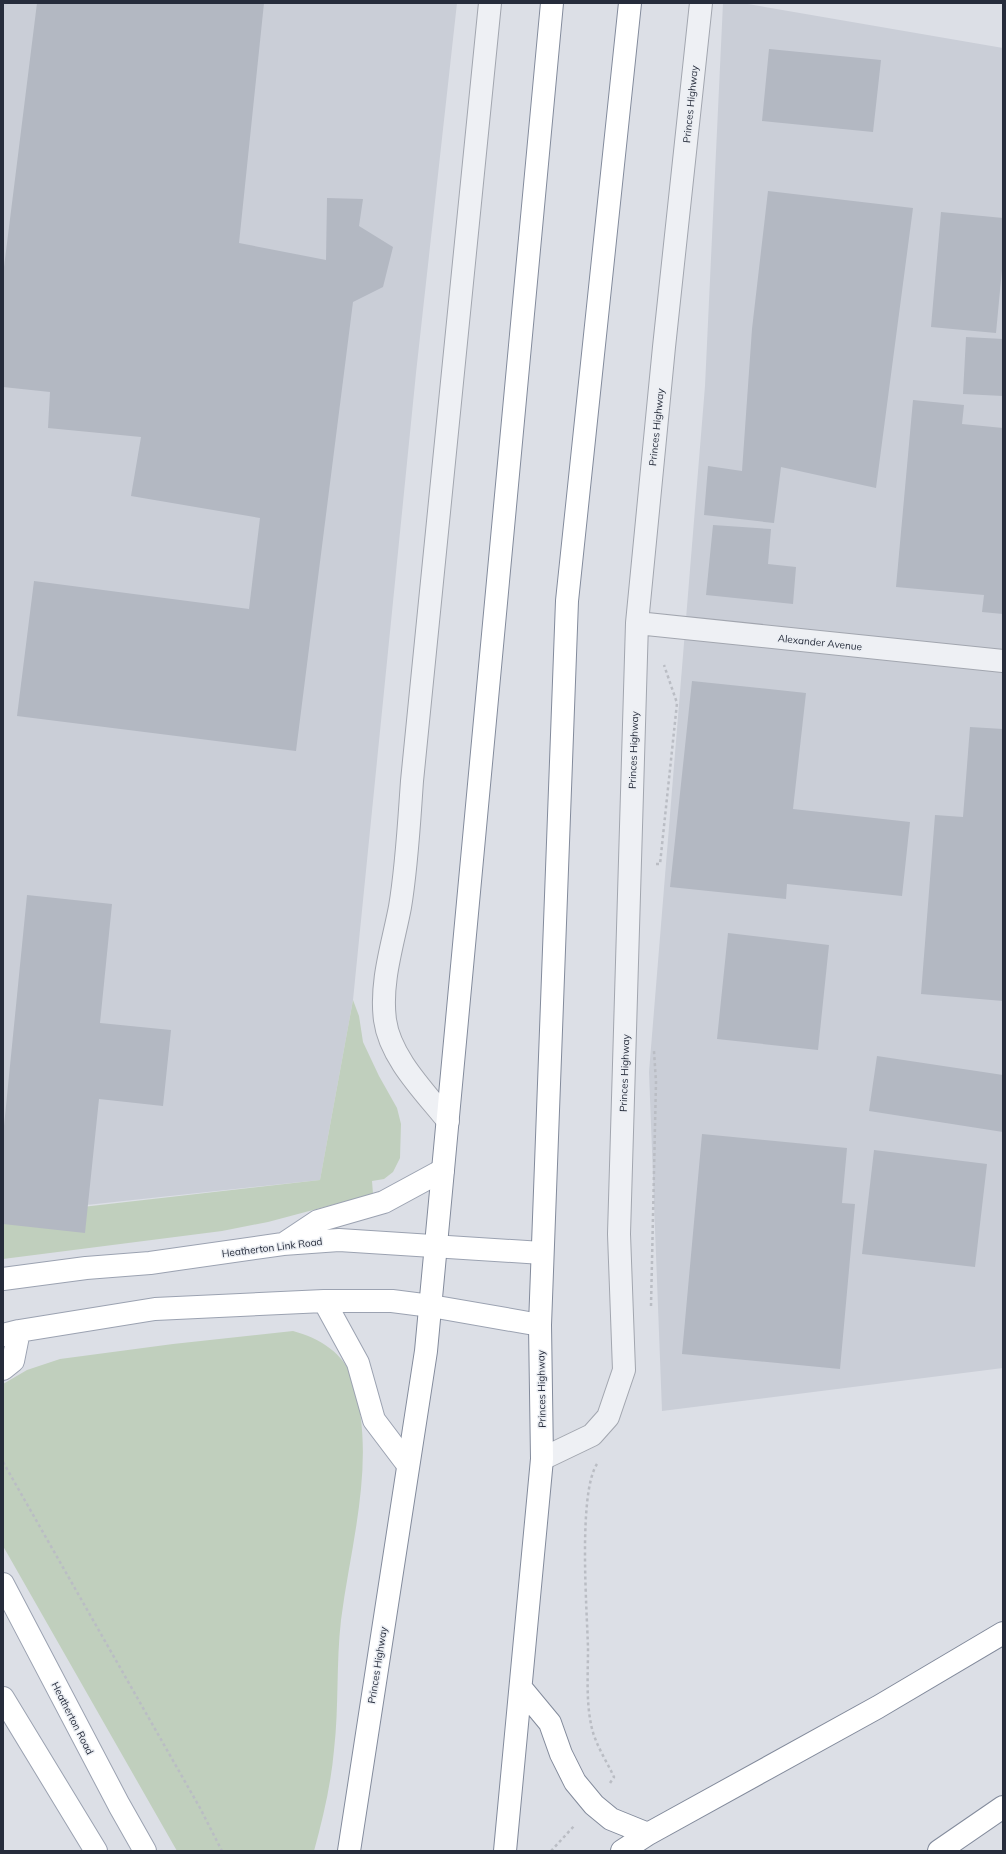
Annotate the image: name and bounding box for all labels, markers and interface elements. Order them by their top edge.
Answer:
street label: Princes Highway [680,64,701,143]
street label: Princes Highway [646,387,667,466]
street label: Alexander Avenue [777,632,863,653]
street label: Princes Highway [626,710,641,789]
street label: Princes Highway [617,1033,632,1112]
street label: Heatherton Link Road [221,1235,323,1260]
street label: Princes Highway [534,1349,549,1428]
street label: Princes Highway [365,1625,390,1705]
street label: Heatherton Road [49,1680,96,1757]

